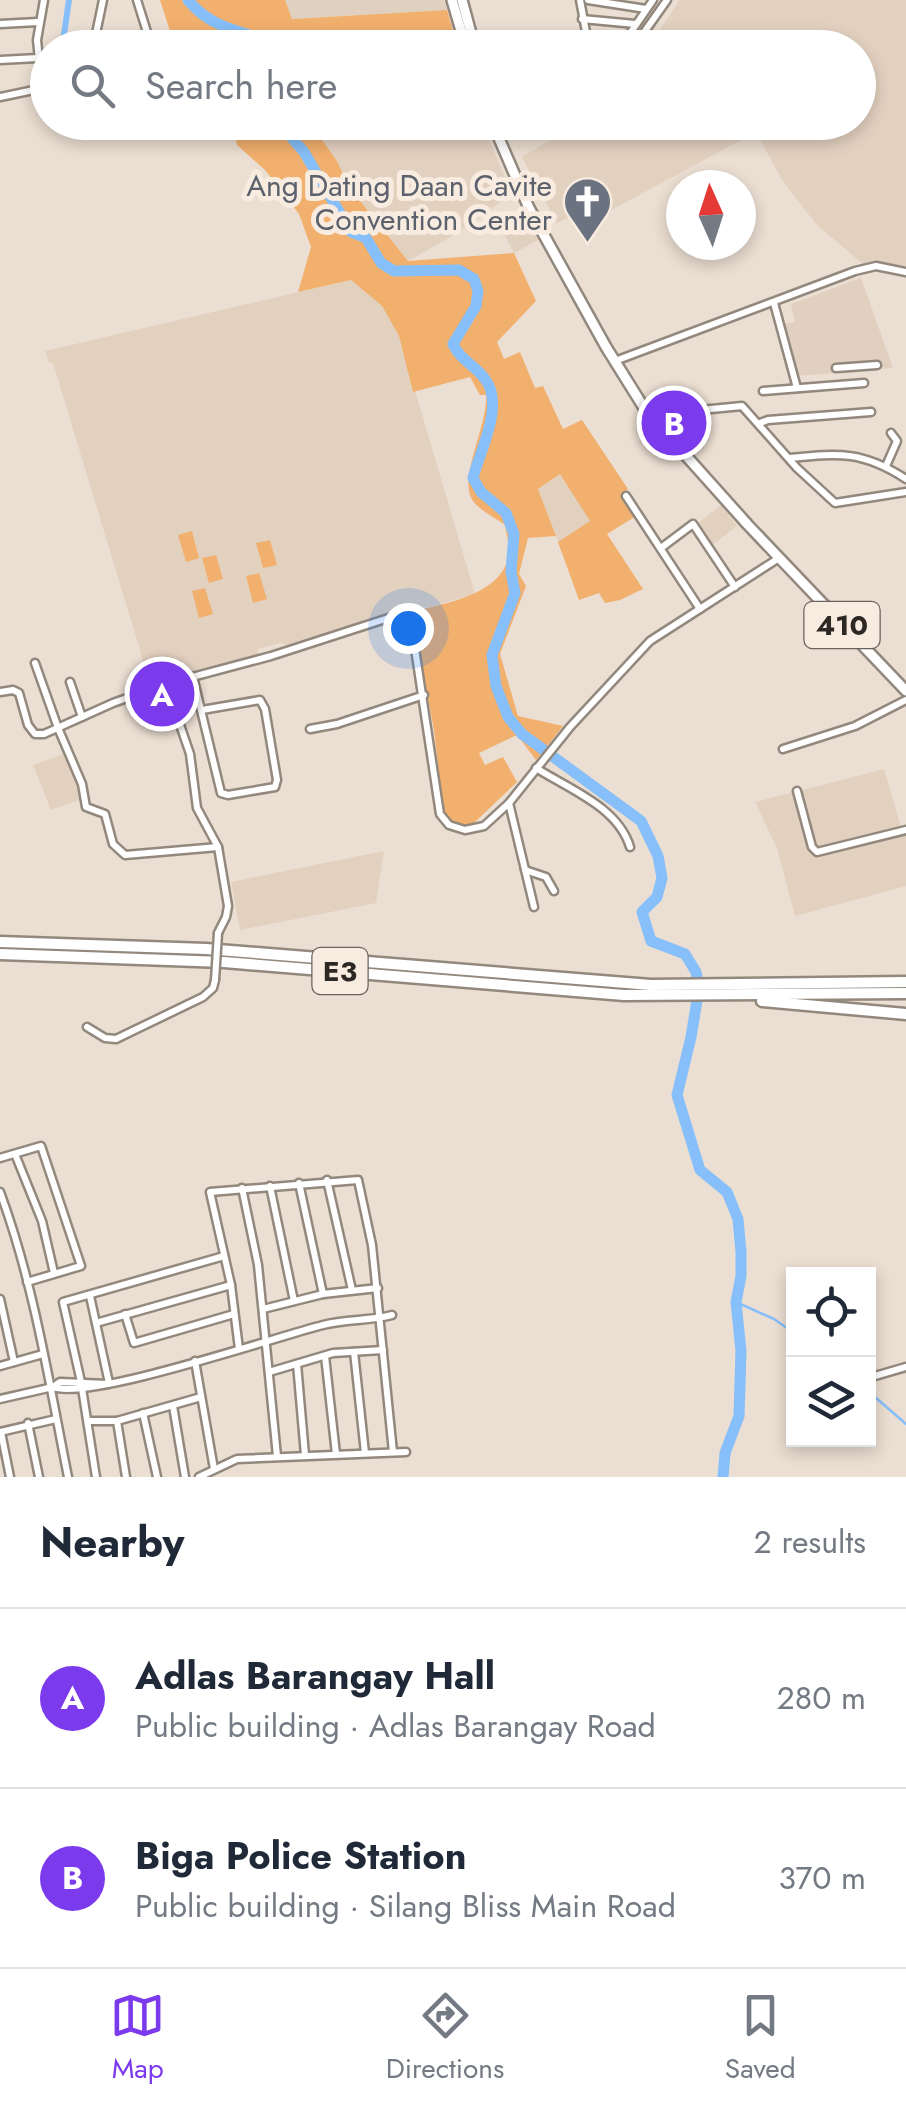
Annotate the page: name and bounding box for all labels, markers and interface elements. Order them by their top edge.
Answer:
search box [30,30,876,140]
icon: search [65,58,120,113]
text: Search here [145,58,337,113]
place label: Ang Dating Daan Cavite Convention Center [246,164,553,241]
north arrow [666,170,756,260]
church icon: Ang Dating Daan Cavite Convention Center [561,176,613,244]
pin: B [642,386,706,460]
road number: 410 [804,602,880,648]
your location [383,603,434,654]
pin: A [130,656,194,732]
road number: E3 [312,948,368,994]
map controls [786,1267,876,1447]
button: locate [786,1267,876,1357]
button: layers [786,1357,876,1447]
text: Nearby [40,1512,184,1573]
text: 2 results [754,1519,866,1565]
text: Adlas Barangay Hall [135,1648,495,1703]
text: A [61,1675,84,1721]
text: 280 m [777,1675,866,1721]
text: Public building · Adlas Barangay Road [135,1703,656,1749]
text: Biga Police Station [135,1828,467,1883]
text: B [62,1855,83,1901]
text: 370 m [778,1855,866,1901]
text: Public building · Silang Bliss Main Road [135,1883,676,1929]
tab: Map [110,1988,165,2089]
tab: Directions [386,1988,504,2089]
tab: Saved [725,1988,796,2089]

